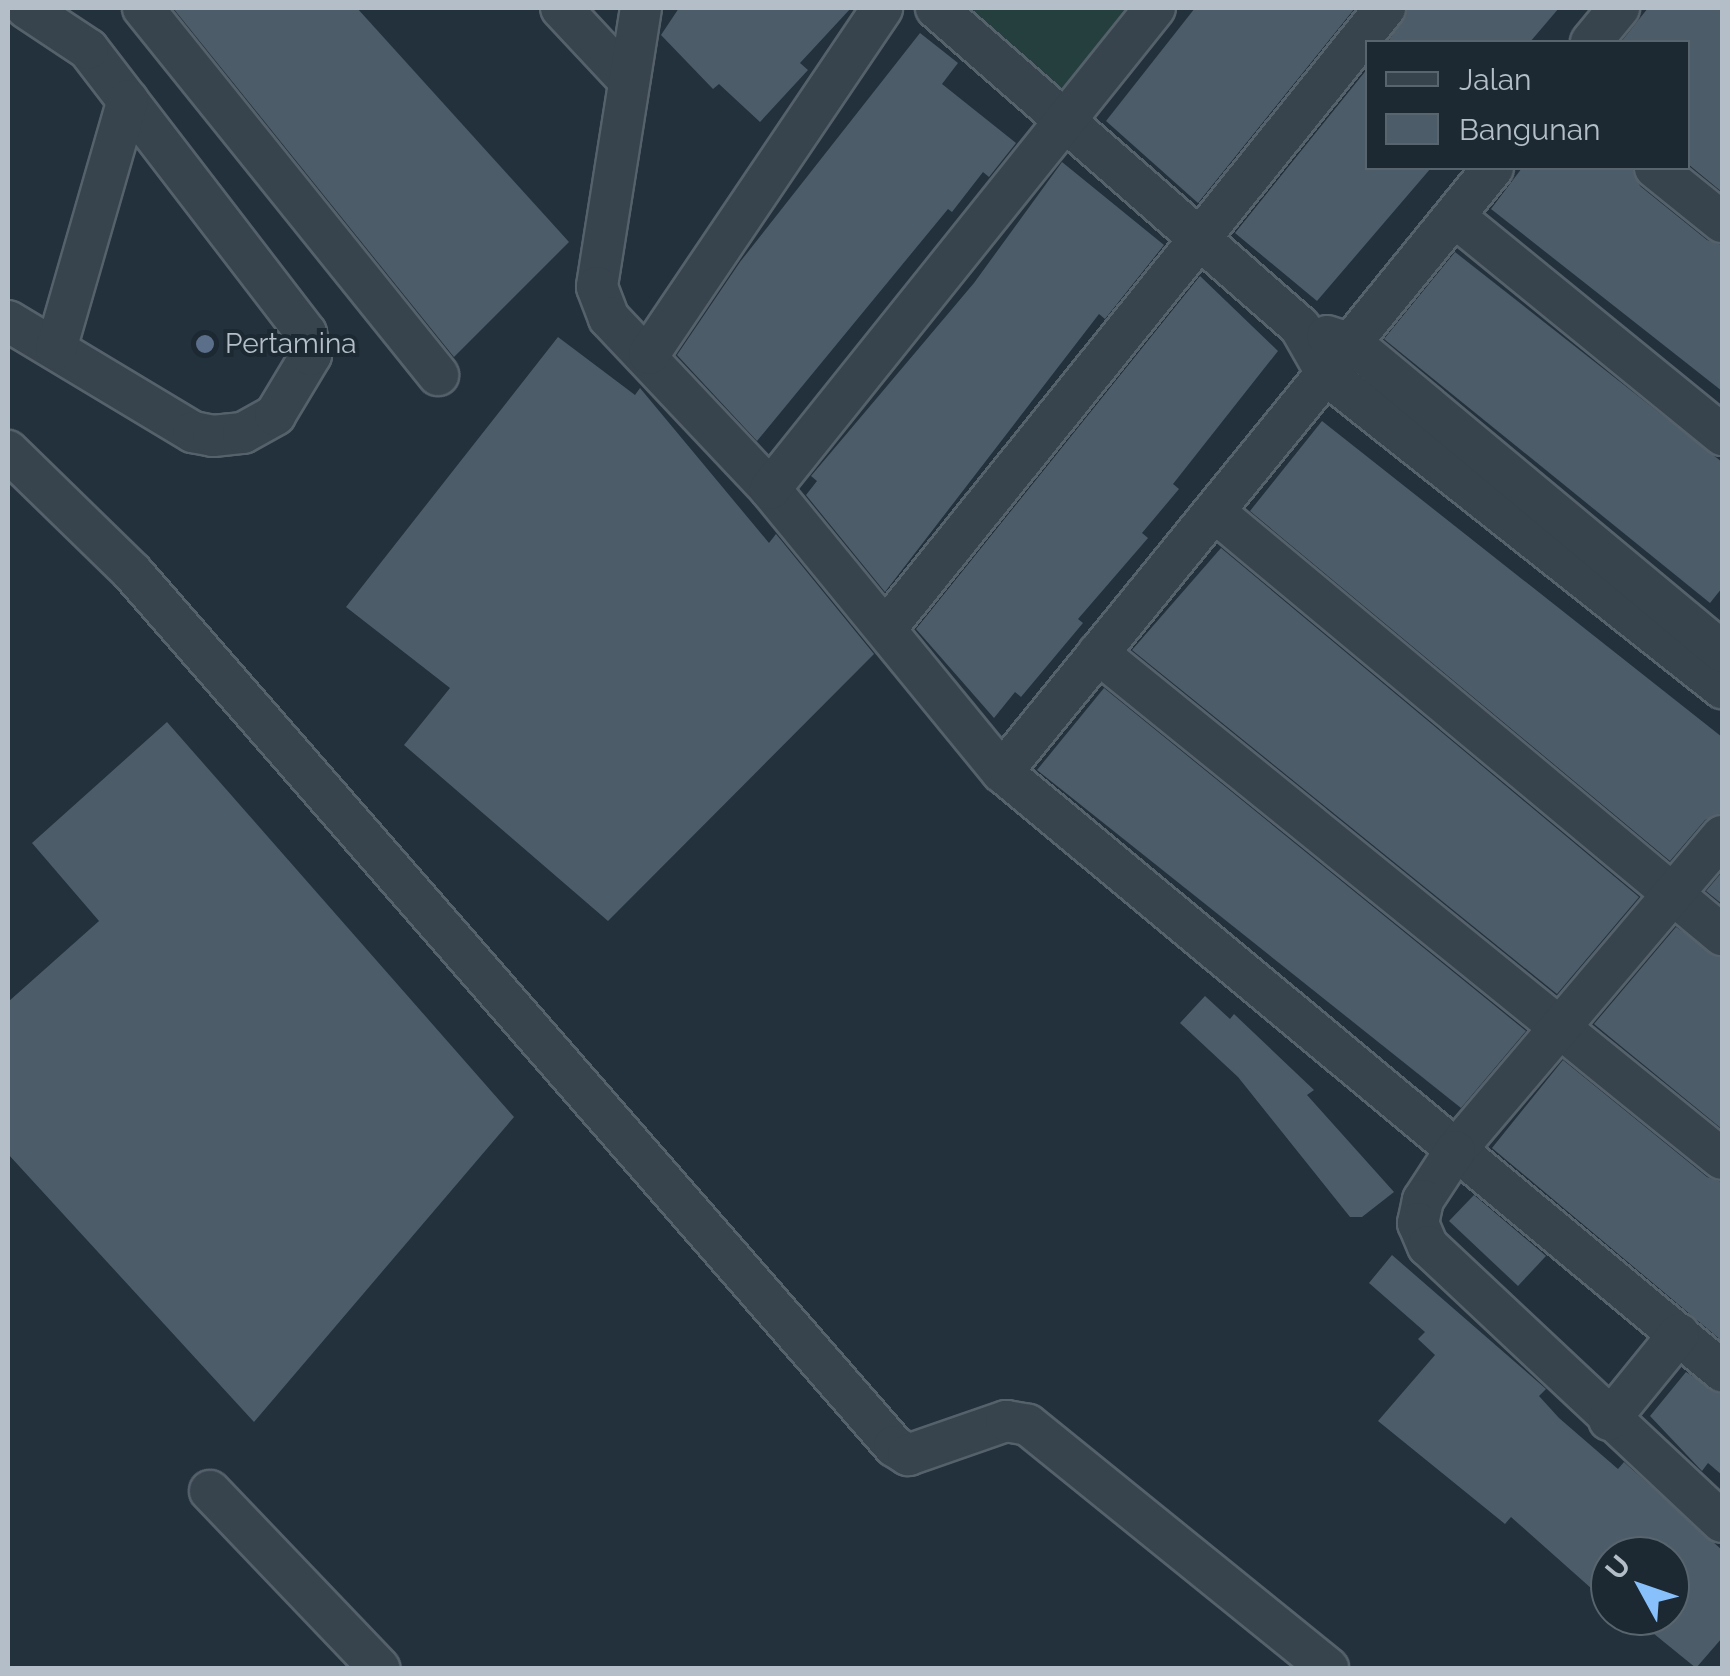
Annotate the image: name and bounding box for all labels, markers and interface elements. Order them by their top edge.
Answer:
legend [1365,40,1690,170]
text: Jalan [1459,62,1532,97]
text: Bangunan [1459,112,1601,147]
place label: Pertamina [225,327,356,361]
marker: Pertamina [194,333,216,355]
north arrow [1590,1536,1690,1636]
text: U [1599,1549,1638,1586]

